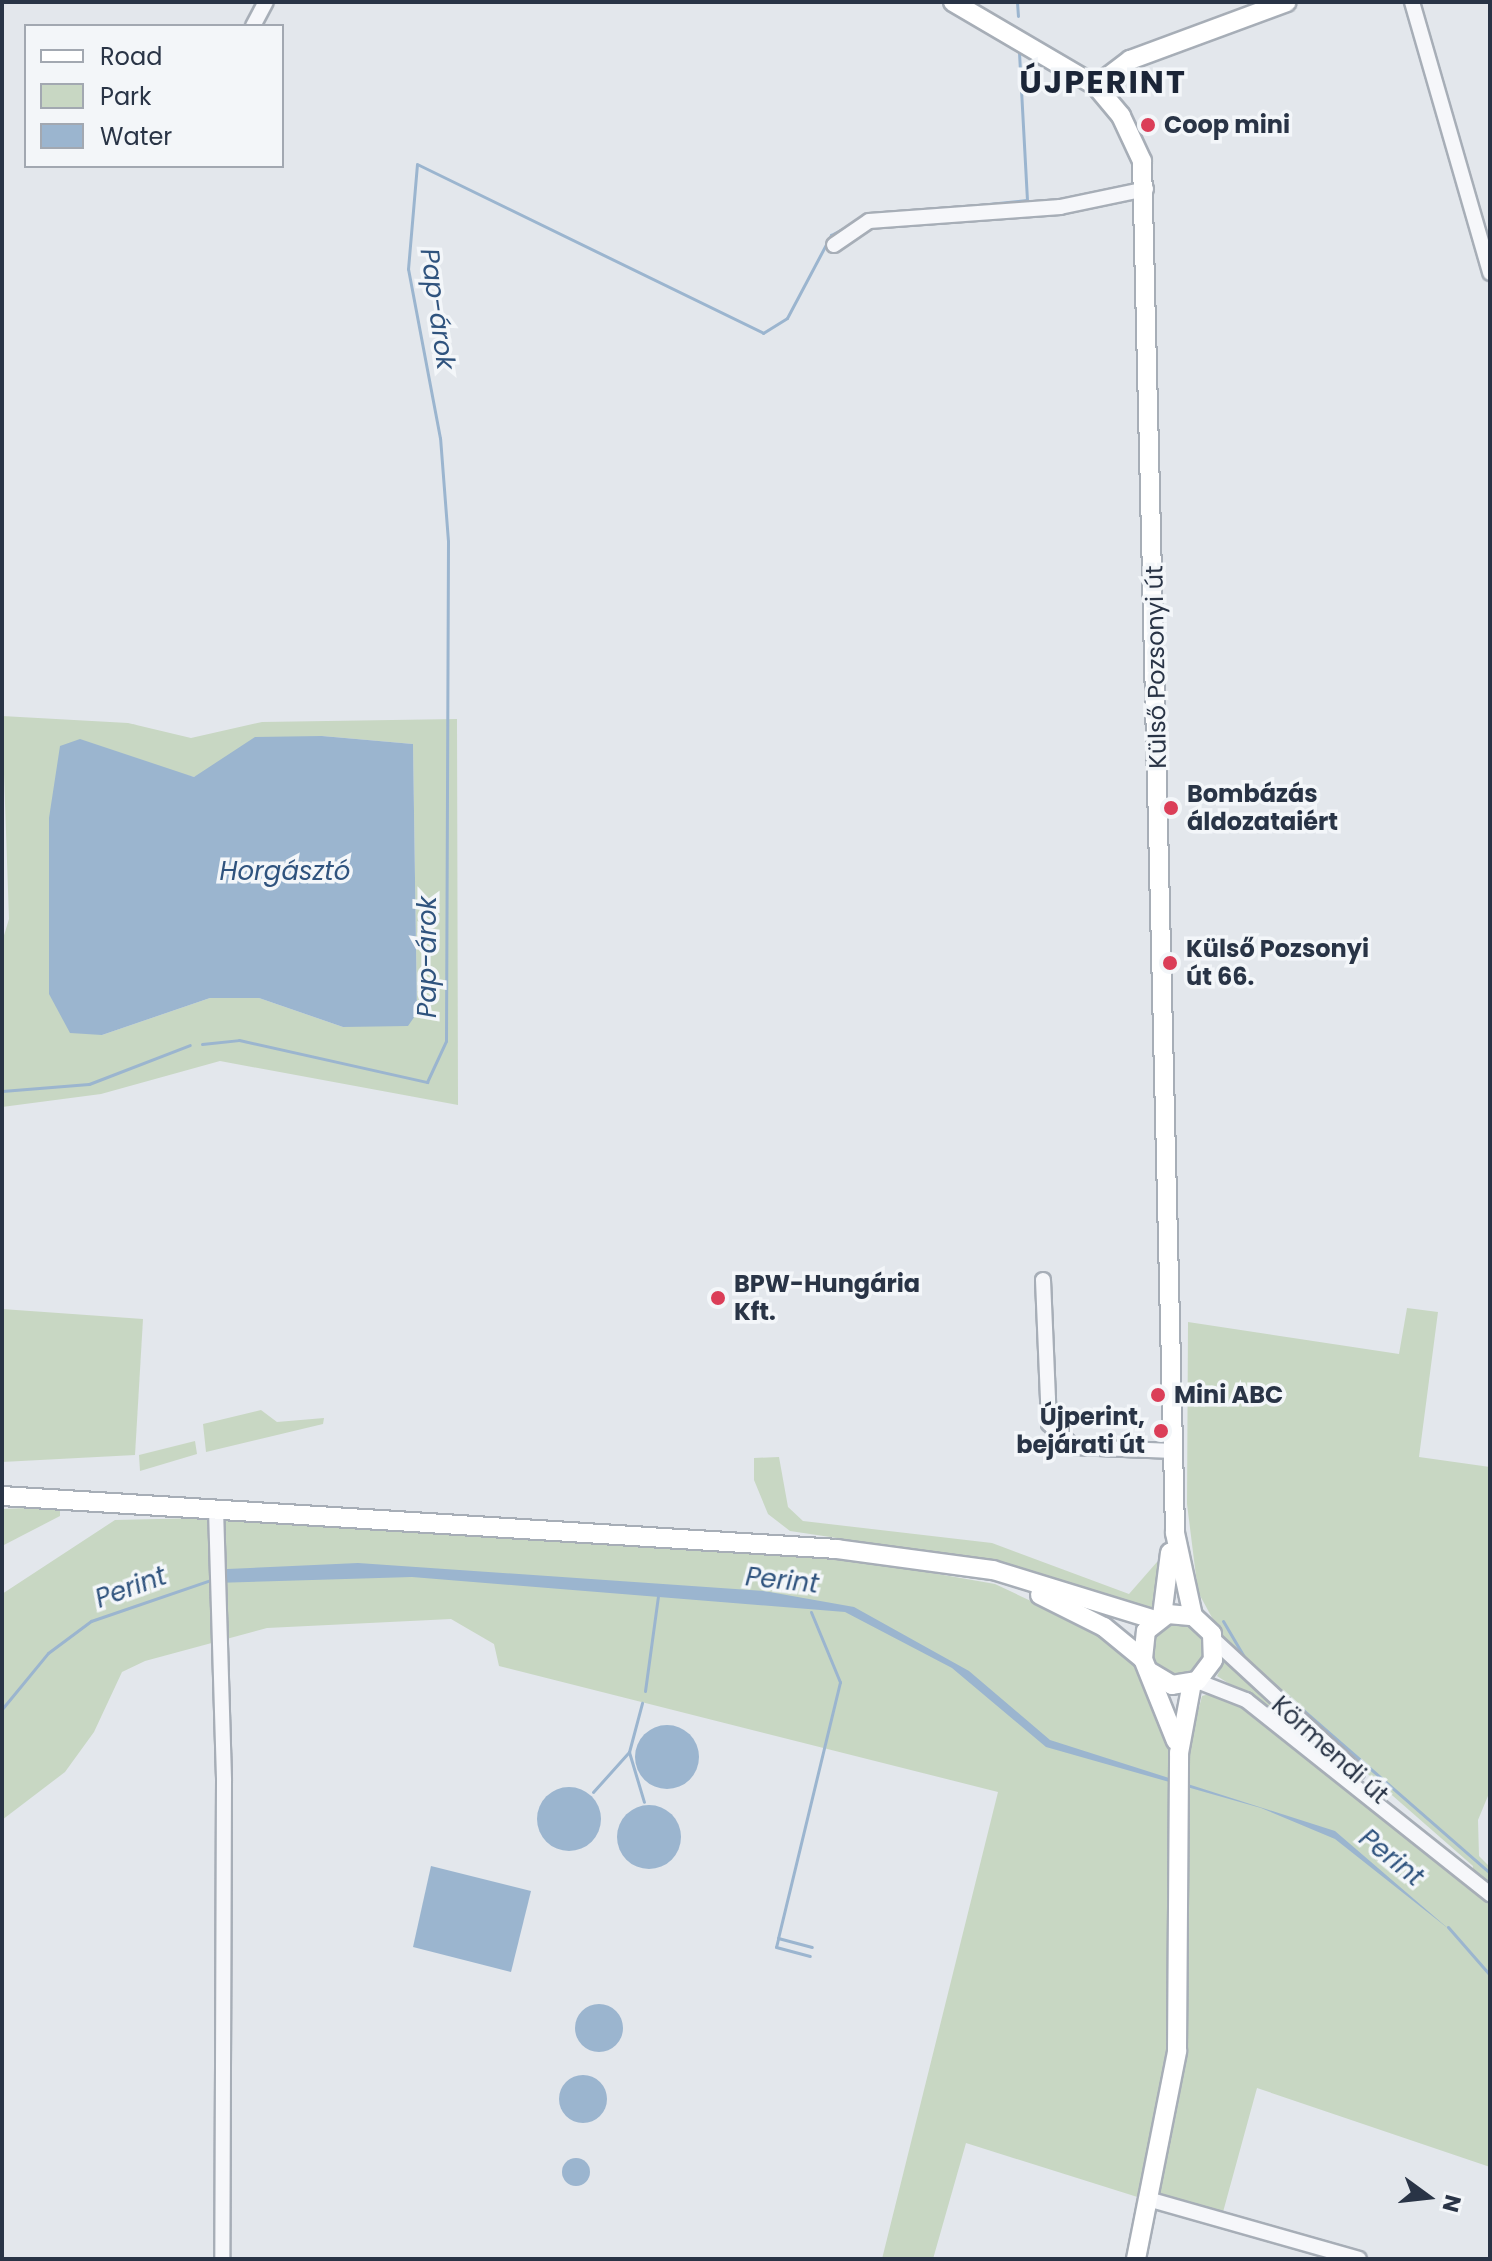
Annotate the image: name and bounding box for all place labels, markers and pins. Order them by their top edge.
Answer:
place label: Coop mini [1164,111,1290,139]
marker: Coop mini [1139,116,1157,134]
place label: Bombázás áldozataiért [1187,780,1338,836]
marker: Bombázás áldozataiért [1162,799,1180,817]
place label: Külső Pozsonyi út 66. [1186,935,1369,991]
marker: Külső Pozsonyi út 66. [1161,954,1179,972]
place label: BPW-Hungária Kft. [734,1270,920,1326]
marker: BPW-Hungária Kft. [709,1289,727,1307]
place label: Mini ABC [1174,1381,1283,1409]
marker: Mini ABC [1149,1386,1167,1404]
place label: Újperint, bejárati út [1016,1403,1145,1459]
marker: Újperint, bejárati út [1152,1422,1170,1440]

